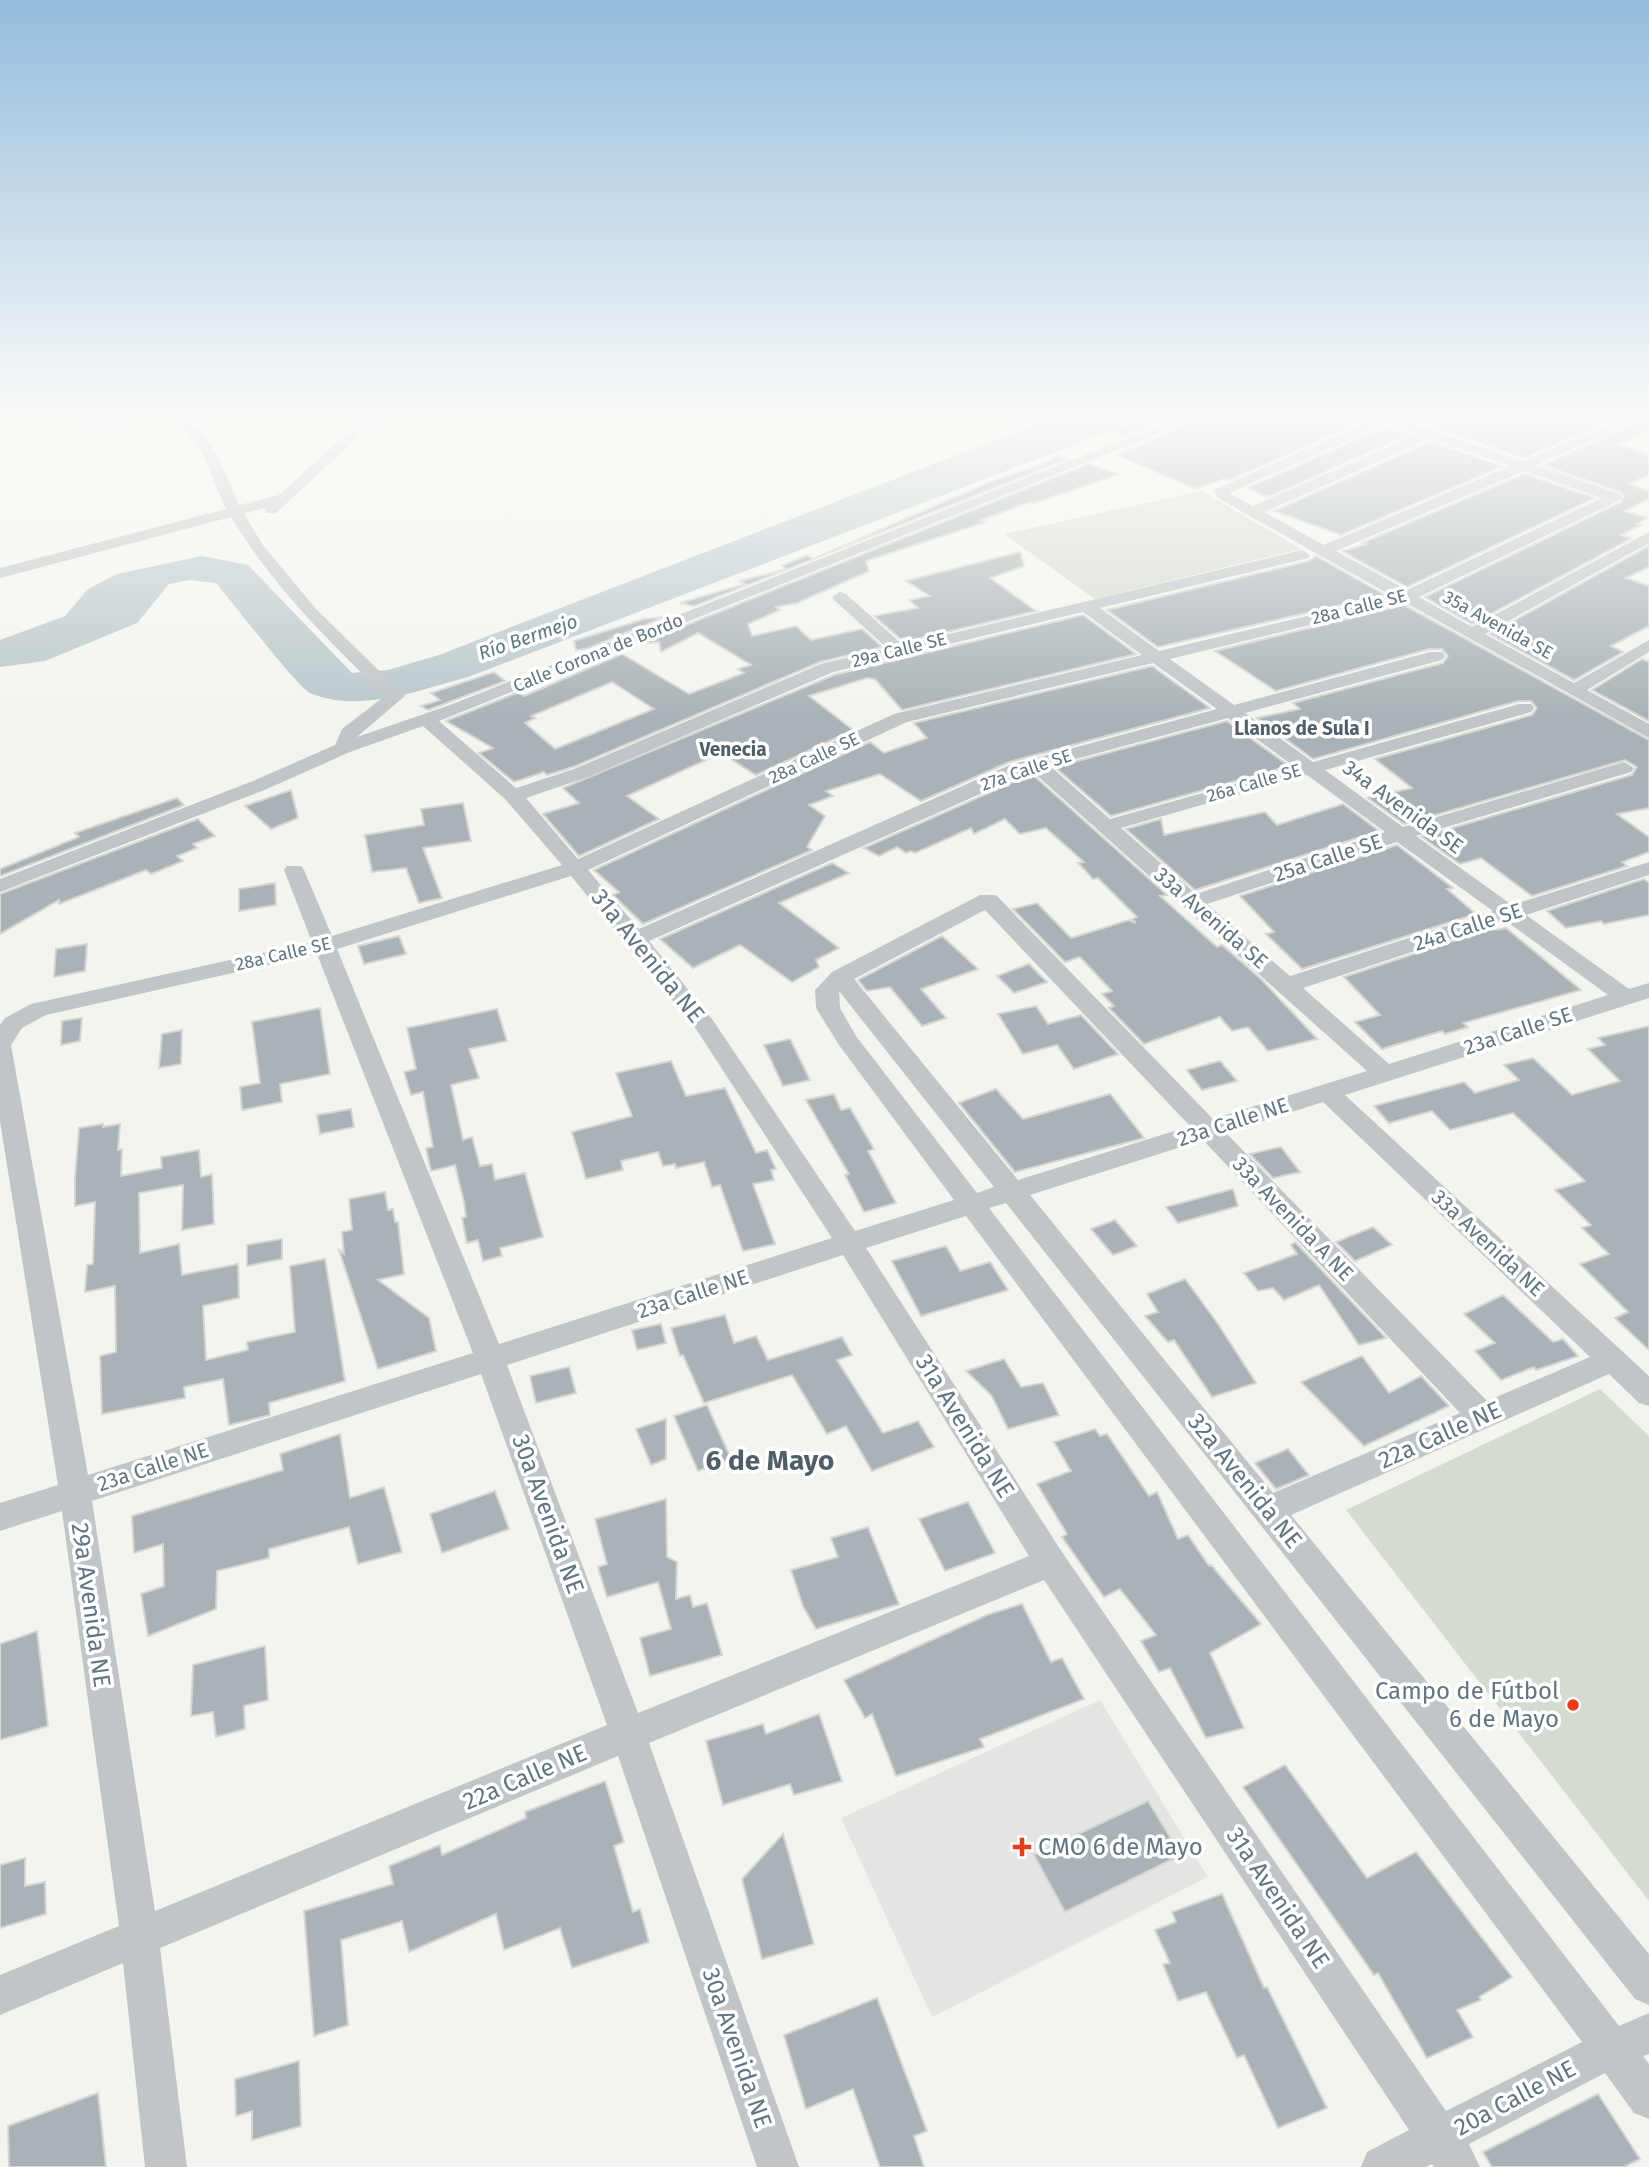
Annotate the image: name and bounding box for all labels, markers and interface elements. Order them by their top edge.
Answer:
street label: 28a Calle SE [1309,585,1409,629]
street label: 35a Avenida SE [1439,586,1557,664]
water label: Río Bermejo [475,609,581,665]
street label: Calle Corona de Bordo [510,609,686,697]
street label: 29a Calle SE [849,628,949,672]
district label: Llanos de Sula I [1234,717,1370,740]
street label: 28a Calle SE [765,727,863,789]
district label: Venecia [698,738,767,761]
street label: 27a Calle SE [978,744,1074,796]
street label: 34a Avenida SE [1338,755,1468,859]
street label: 26a Calle SE [1204,759,1304,807]
street label: 25a Calle SE [1270,828,1386,888]
street label: 33a Avenida SE [1149,862,1273,974]
street label: 31a Avenida NE [586,884,710,1028]
street label: 24a Calle SE [1410,897,1526,957]
street label: 28a Calle SE [233,932,333,976]
street label: 23a Calle SE [1461,1001,1575,1061]
street label: 23a Calle NE [1174,1092,1292,1152]
street label: 33a Avenida A NE [1227,1151,1359,1287]
street label: 33a Avenida NE [1426,1184,1550,1302]
street label: 23a Calle NE [634,1264,752,1324]
street label: 31a Avenida NE [910,1349,1020,1503]
street label: 22a Calle NE [1374,1395,1506,1475]
street label: 32a Avenida NE [1182,1408,1308,1554]
street label: 30a Avenida NE [506,1431,590,1597]
street label: 23a Calle NE [94,1437,212,1497]
district label: 6 de Mayo [706,1444,834,1477]
street label: 29a Avenida NE [66,1521,116,1689]
place label: Campo de Fútbol 6 de Mayo [1375,1677,1559,1733]
marker: Campo de Fútbol 6 de Mayo [1565,1697,1581,1713]
street label: 22a Calle NE [459,1738,591,1816]
street label: 31a Avenida NE [1221,1822,1335,1974]
place label: CMO 6 de Mayo [1038,1833,1203,1861]
marker: CMO 6 de Mayo [1012,1837,1032,1857]
street label: 30a Avenida NE [697,1964,777,2132]
street label: 20a Calle NE [1450,2054,1580,2142]

